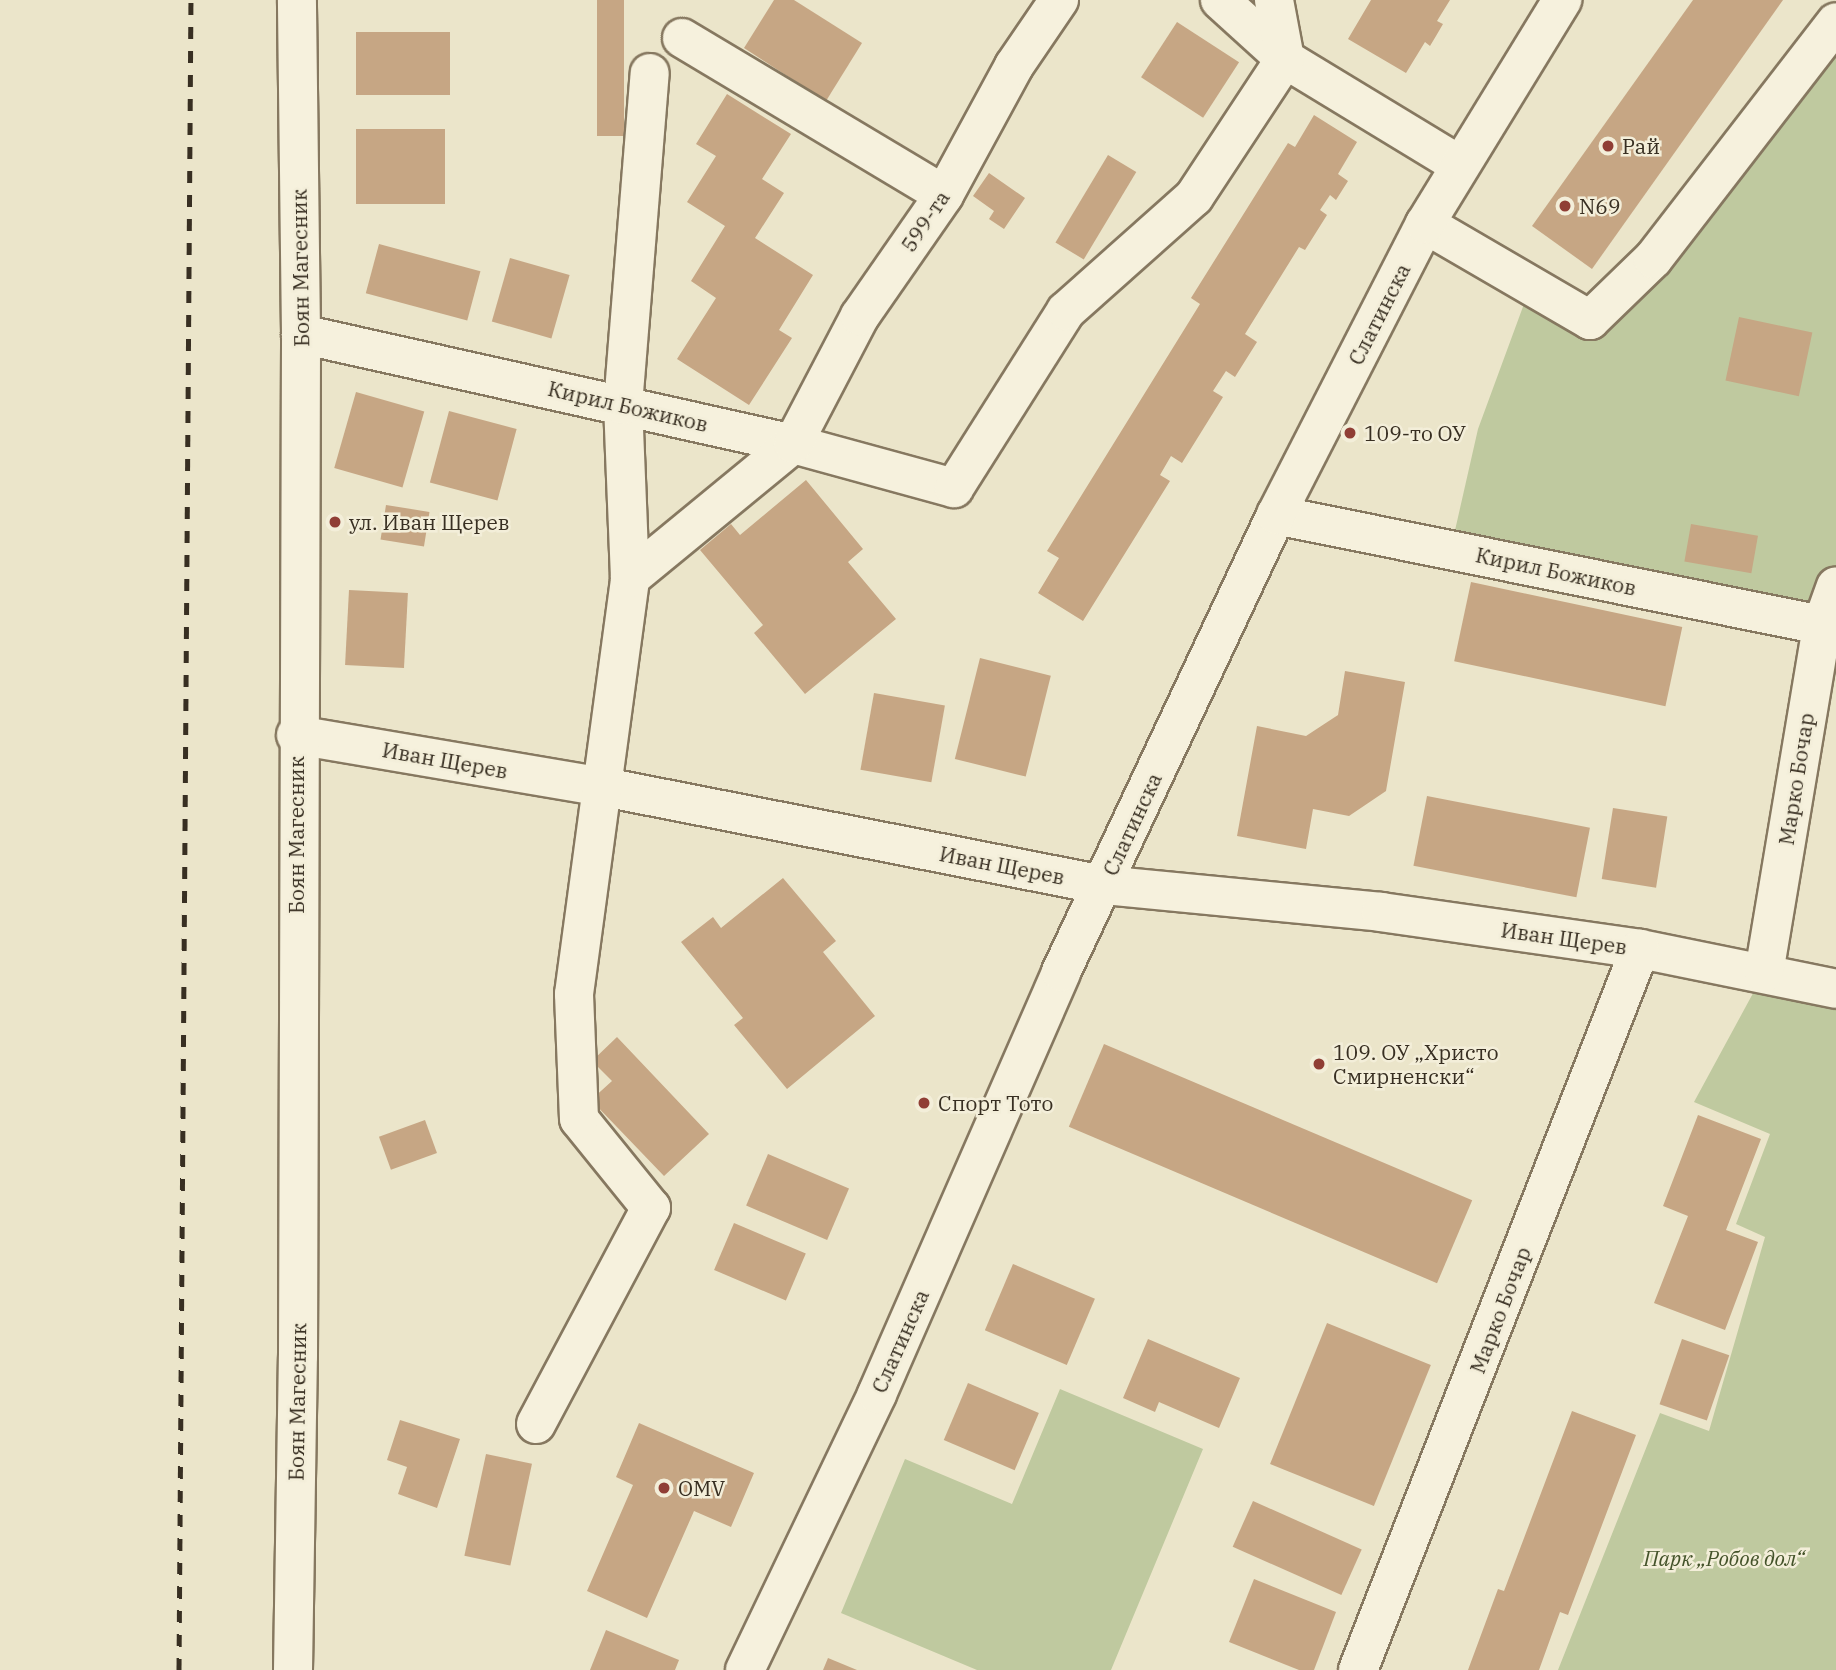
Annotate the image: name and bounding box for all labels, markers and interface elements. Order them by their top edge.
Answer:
place label: Рай [1622,133,1660,159]
marker: Рай [1600,138,1616,154]
street label: 599-та [895,186,955,256]
street label: Боян Магесник [286,189,314,347]
place label: N69 [1579,193,1621,219]
marker: N69 [1557,198,1573,214]
street label: Слатинска [1343,259,1415,369]
street label: Кирил Божиков [546,375,710,437]
place label: 109-то ОУ [1364,420,1466,446]
marker: 109-то ОУ [1342,425,1358,441]
place label: ул. Иван Щерев [349,509,510,535]
marker: ул. Иван Щерев [327,514,343,530]
street label: Кирил Божиков [1473,542,1639,600]
street label: Марко Бочар [1773,711,1819,847]
street label: Иван Щерев [380,737,510,783]
street label: Боян Магесник [283,756,309,914]
street label: Слатинска [1097,769,1167,879]
street label: Иван Щерев [937,841,1067,889]
street label: Иван Щерев [1499,917,1629,959]
place label: 109. ОУ „Христо Смирненски“ [1333,1039,1499,1089]
marker: 109. ОУ „Христо Смирненски“ [1311,1056,1327,1072]
place label: Спорт Тото [938,1090,1053,1116]
marker: Спорт Тото [916,1095,932,1111]
street label: Марко Бочар [1464,1243,1536,1377]
street label: Слатинска [866,1285,934,1397]
street label: Боян Магесник [283,1323,311,1481]
place label: OMV [678,1475,725,1501]
marker: OMV [656,1480,672,1496]
park label: Парк „Робов дол“ [1643,1545,1805,1571]

